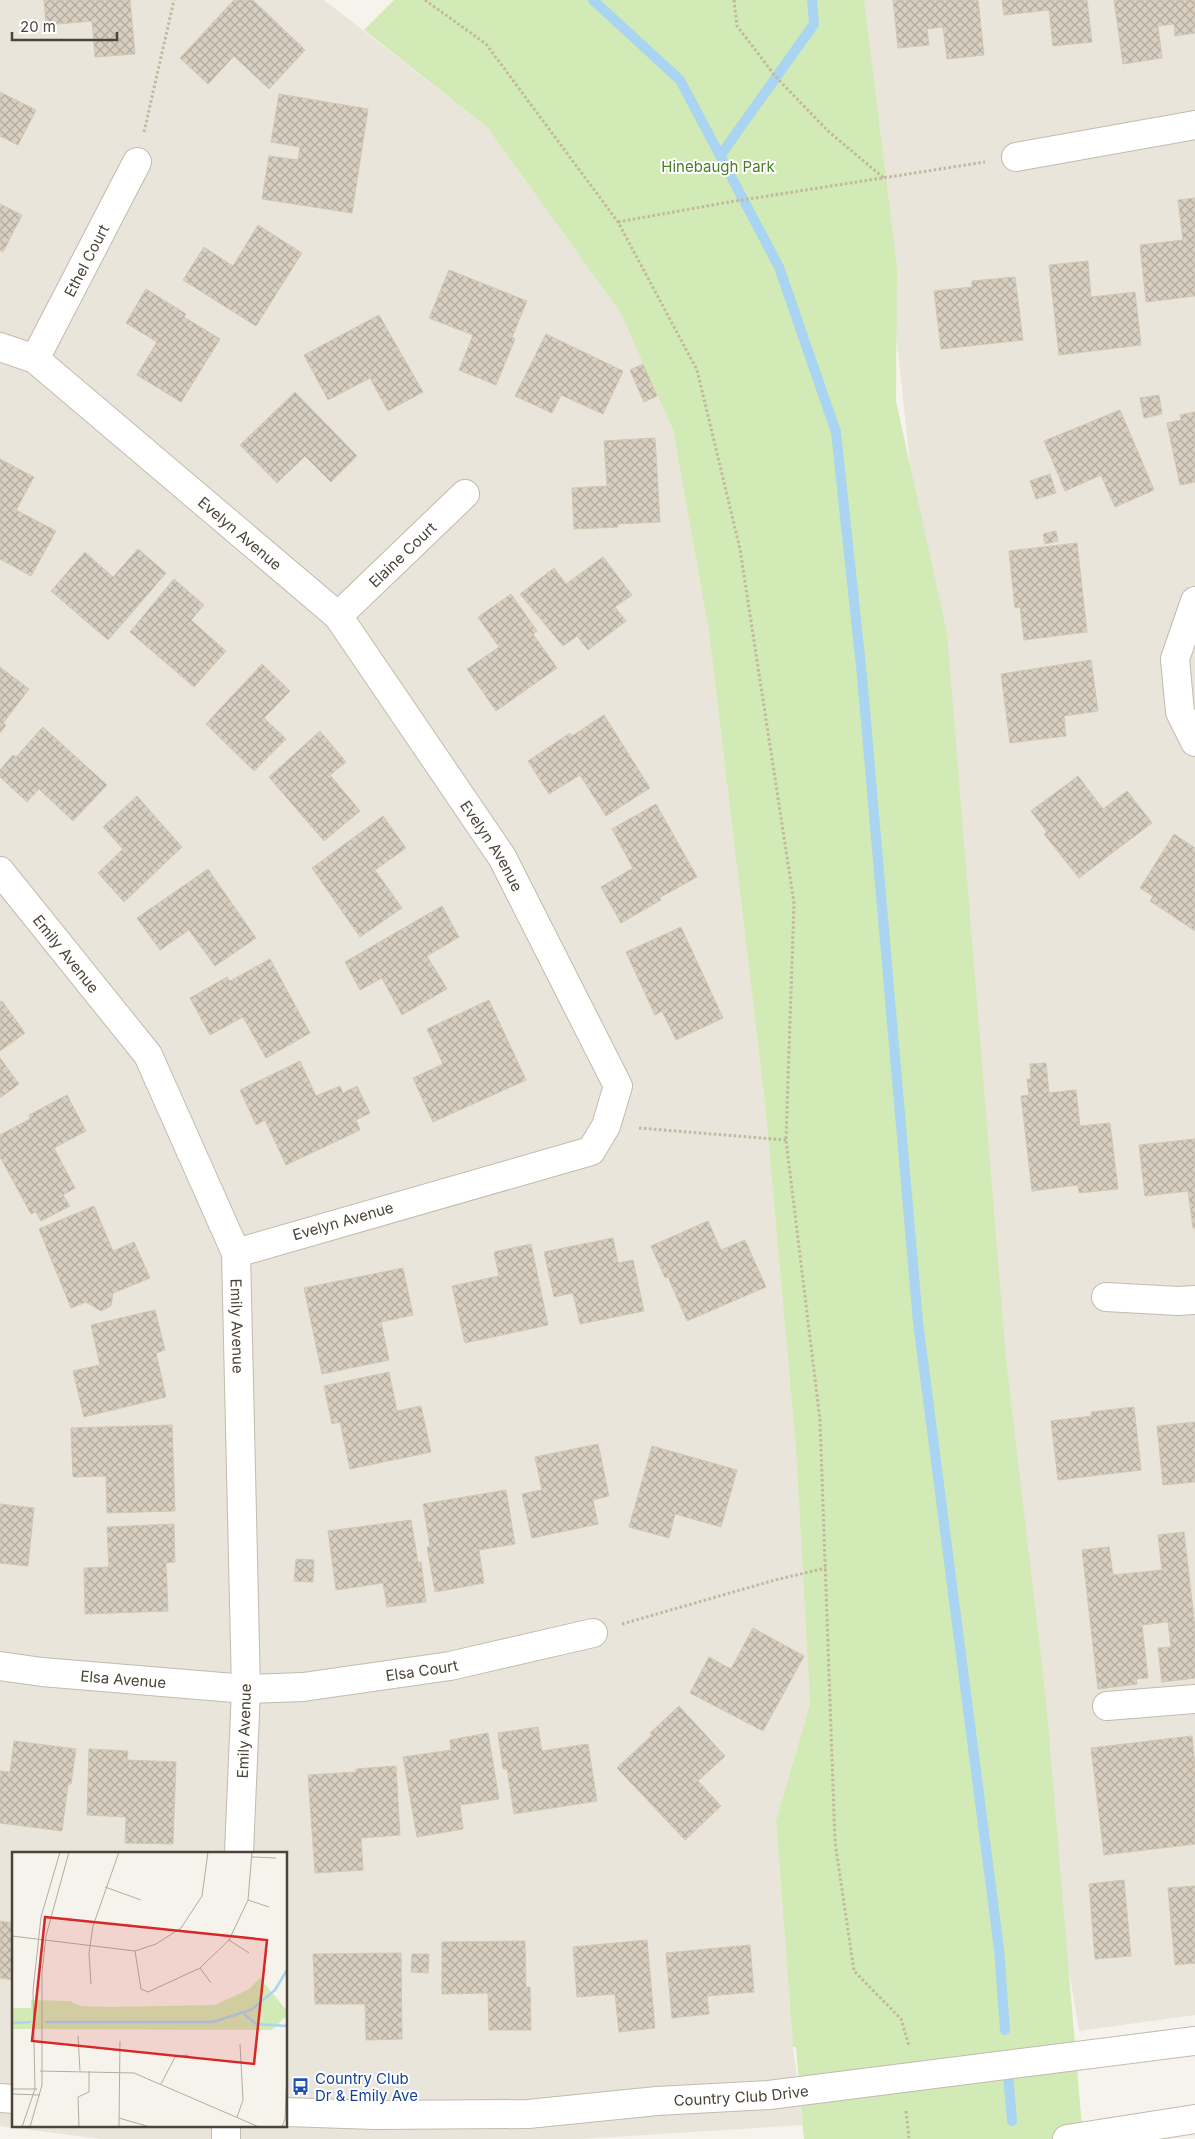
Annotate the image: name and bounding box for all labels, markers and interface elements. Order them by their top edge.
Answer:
scale bar [12,10,118,42]
text: 20 m [20,17,56,36]
park label: Hinebaugh Park [661,157,775,176]
street label: Ethel Court [59,221,113,300]
street label: Evelyn Avenue [194,492,286,574]
street label: Elaine Court [365,518,440,591]
street label: Evelyn Avenue [457,796,527,894]
street label: Emily Avenue [29,911,104,997]
street label: Evelyn Avenue [290,1198,396,1244]
street label: Emily Avenue [227,1279,248,1374]
street label: Elsa Court [384,1655,460,1685]
street label: Elsa Avenue [80,1666,167,1692]
street label: Emily Avenue [233,1683,255,1779]
inset map [12,1852,288,2126]
place label: Country Club Dr & Emily Ave [315,2069,418,2105]
bus stop icon: Country Club Dr & Emily Ave [291,2077,311,2097]
street label: Country Club Drive [673,2081,810,2110]

